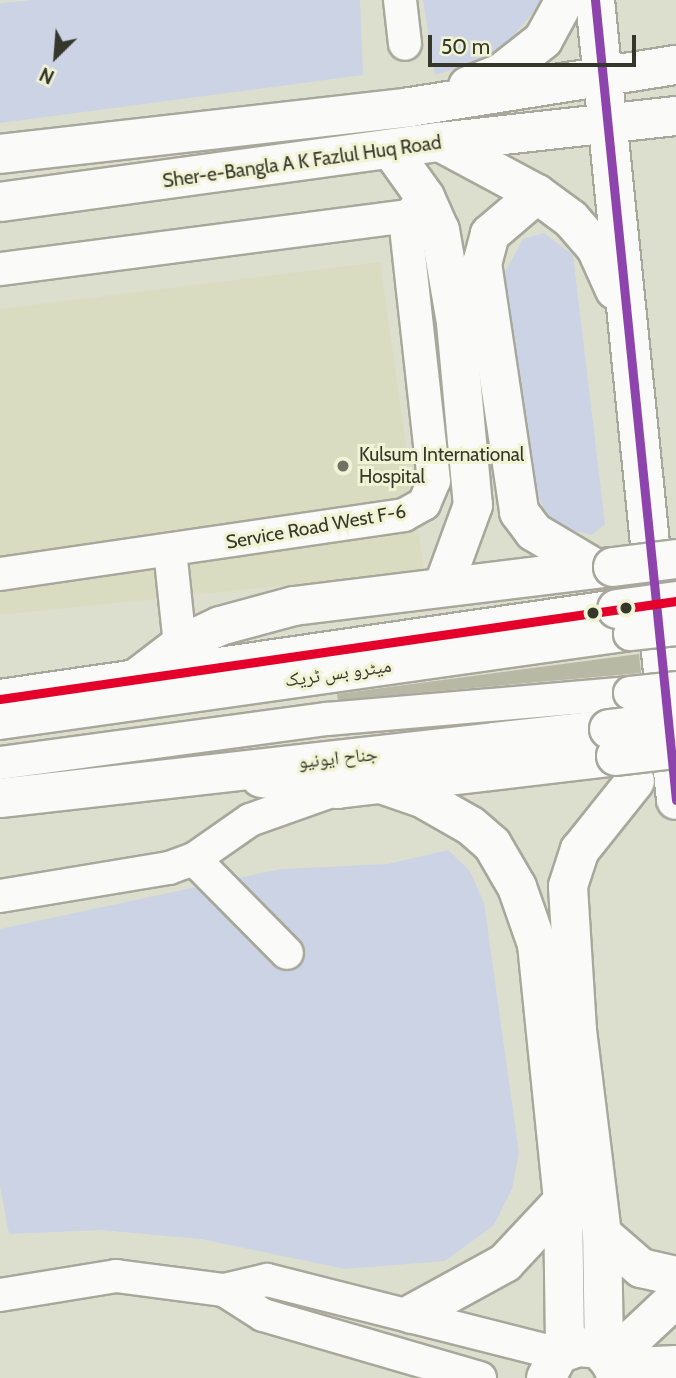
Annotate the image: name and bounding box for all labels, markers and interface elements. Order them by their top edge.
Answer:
north arrow [21,21,91,91]
scale bar [431,21,639,65]
text: 50 m [441,34,490,59]
text: N [36,62,58,89]
street label: Sher-e-Bangla A K Fazlul Huq Road [161,131,443,193]
place label: Kulsum International Hospital [359,444,524,488]
marker: Kulsum International Hospital [333,456,353,476]
street label: Service Road West F-6 [224,500,408,554]
unlabelled marker [619,601,633,615]
unlabelled marker [586,606,600,620]
street label: میٹرو بس ٹریک [283,654,393,692]
street label: جناح ایونیو [297,742,379,774]

